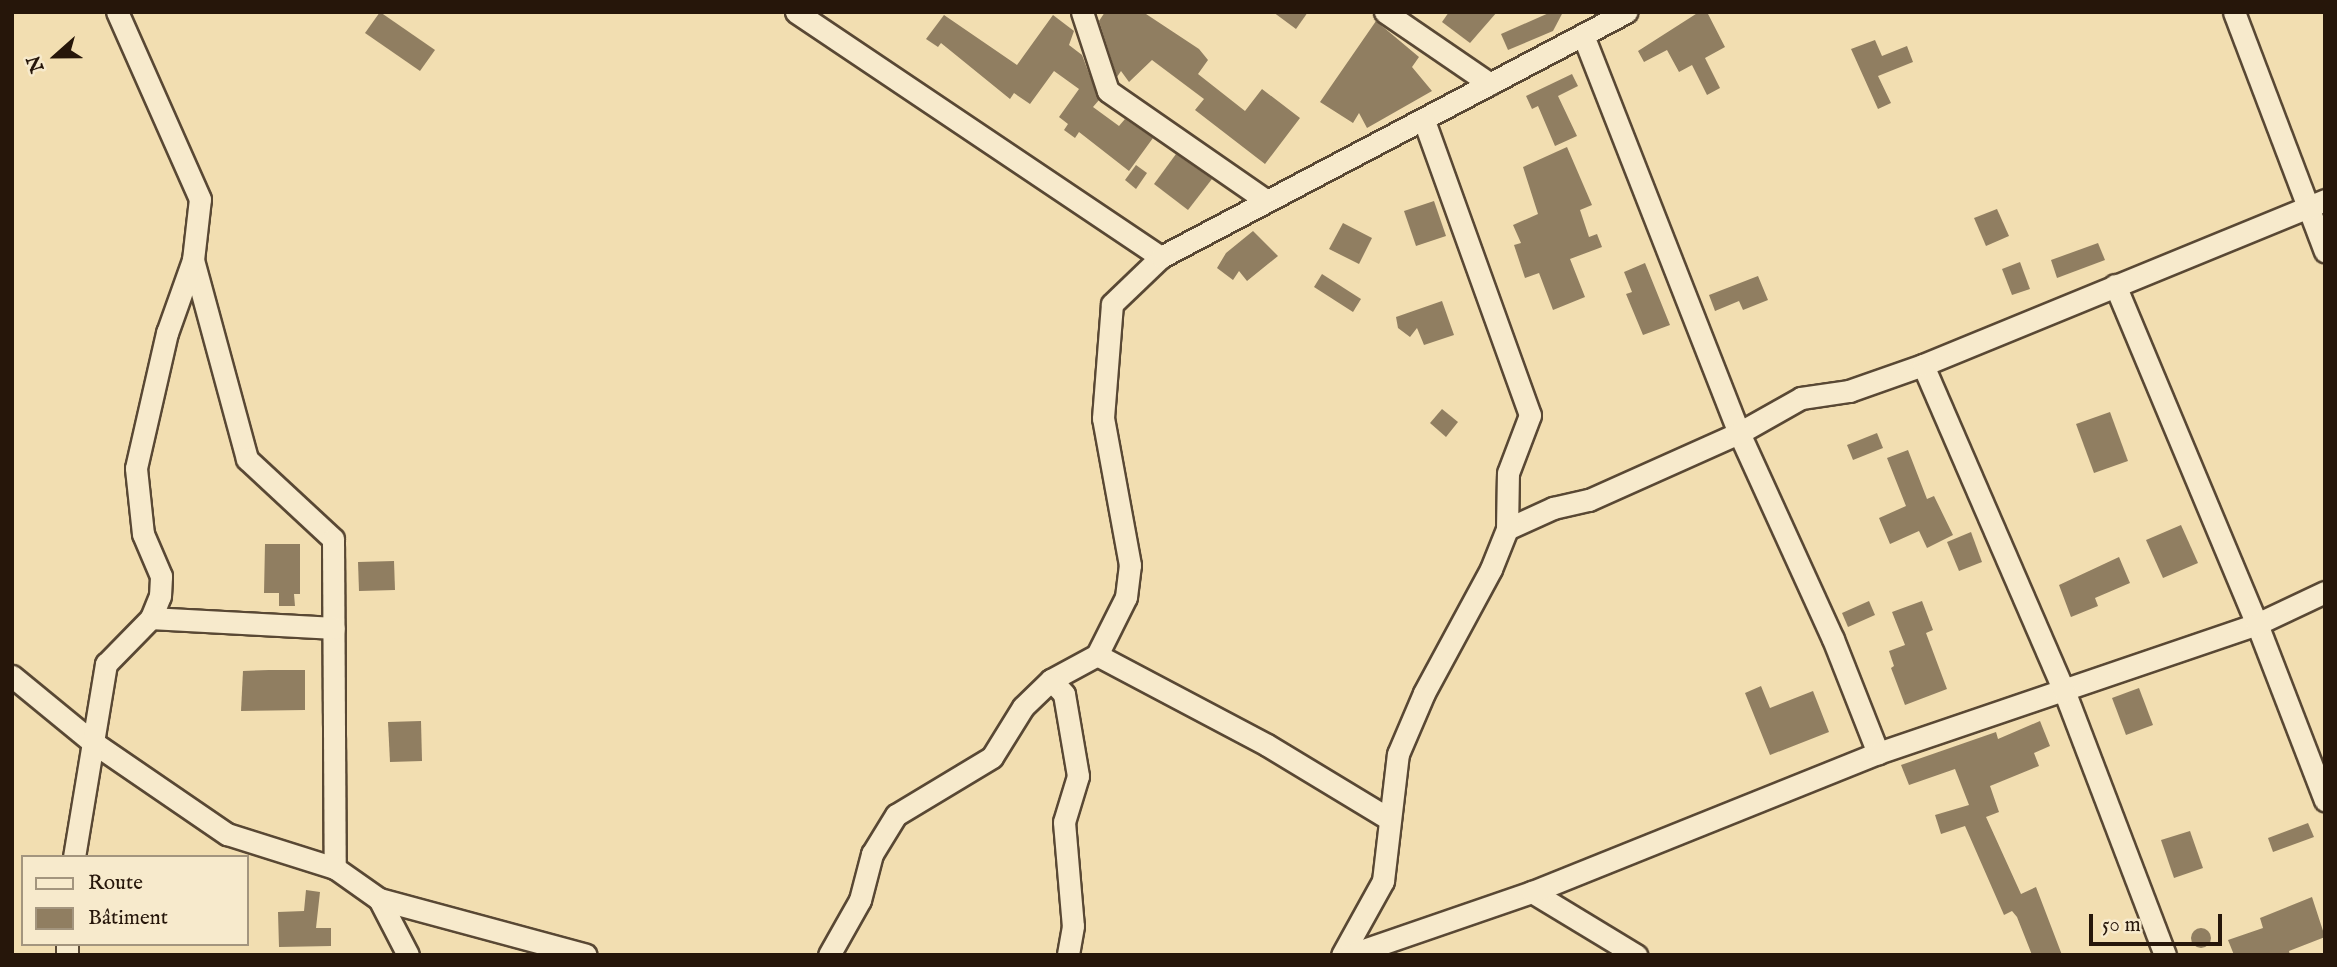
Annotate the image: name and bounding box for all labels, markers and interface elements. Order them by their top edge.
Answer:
north arrow [21,21,91,91]
text: N [22,52,51,76]
legend [21,855,248,946]
text: Route [88,870,143,897]
scale bar [2092,900,2225,944]
text: Bâtiment [88,905,168,932]
text: 50 m [2102,912,2141,939]

